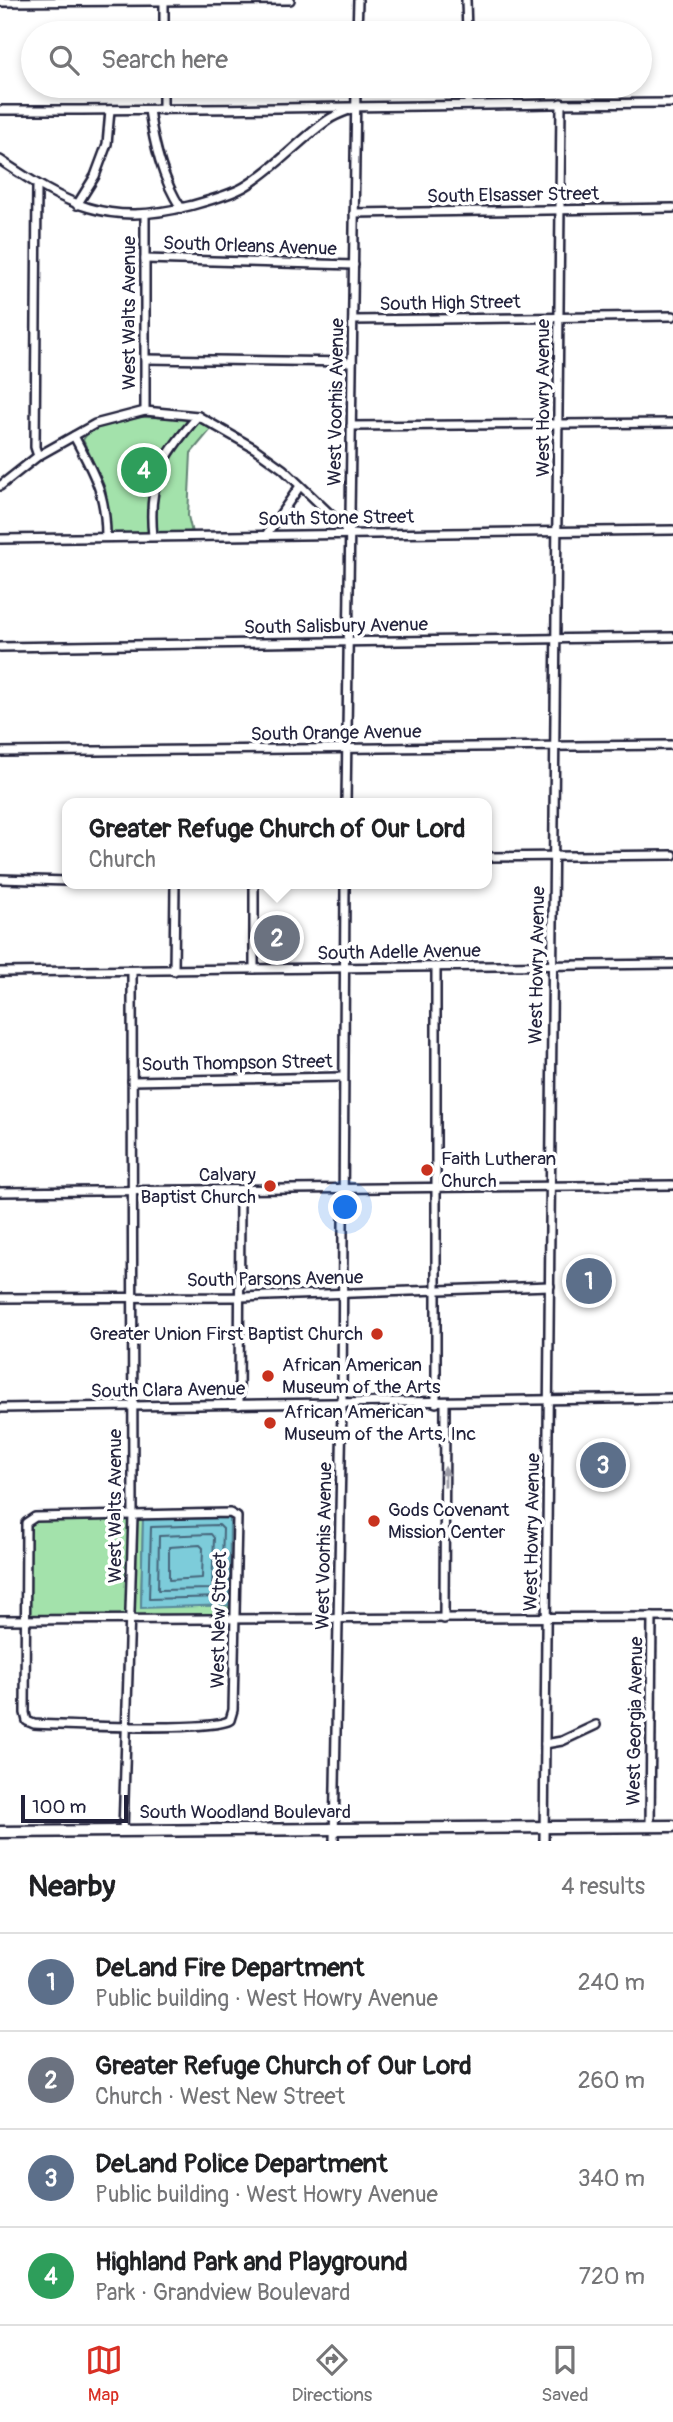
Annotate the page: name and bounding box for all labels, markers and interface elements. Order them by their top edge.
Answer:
search box [21,21,652,98]
icon: search [45,41,83,79]
text: Search here [101,44,228,76]
street label: South Elsasser Street [427,181,600,208]
street label: South Orleans Avenue [163,231,338,261]
street label: West Walts Avenue [117,235,141,390]
street label: South High Street [379,290,521,316]
street label: West Voorhis Avenue [323,317,349,486]
street label: West Howry Avenue [531,318,555,477]
pin: 4 [121,444,167,496]
street label: South Stone Street [258,505,415,531]
street label: South Salisbury Avenue [244,612,429,640]
street label: South Orange Avenue [250,720,422,746]
popup [62,798,492,889]
text: Greater Refuge Church of Our Lord [89,813,465,845]
text: Church [89,845,156,874]
street label: West Howry Avenue [524,885,550,1044]
pin: 2 [254,912,300,964]
street label: South Adelle Avenue [317,939,482,965]
street label: South Thompson Street [141,1049,333,1077]
place label: Faith Lutheran Church [441,1147,556,1193]
marker: Faith Lutheran Church [419,1162,435,1178]
place label: Calvary Baptist Church [141,1163,256,1209]
marker: Calvary Baptist Church [262,1178,278,1194]
your location [328,1190,362,1224]
pin: 1 [566,1255,612,1307]
street label: South Parsons Avenue [186,1265,364,1293]
place label: Greater Union First Baptist Church [90,1322,363,1346]
marker: Greater Union First Baptist Church [369,1326,385,1342]
place label: African American Museum of the Arts [282,1353,441,1399]
marker: African American Museum of the Arts [260,1368,276,1384]
street label: South Clara Avenue [90,1377,246,1403]
place label: African American Museum of the Arts, Inc [284,1400,477,1446]
marker: African American Museum of the Arts, Inc [262,1415,278,1431]
street label: West Walts Avenue [103,1428,127,1583]
pin: 3 [580,1439,626,1491]
street label: West Howry Avenue [519,1452,545,1611]
street label: West Voorhis Avenue [311,1461,337,1630]
one-way arrow [439,1466,451,1488]
place label: Gods Covenant Mission Center [388,1498,510,1544]
marker: Gods Covenant Mission Center [366,1513,382,1529]
street label: West New Street [206,1551,232,1688]
street label: West Georgia Avenue [622,1636,648,1806]
scale bar [21,1792,128,1824]
text: 100 m [32,1795,86,1819]
street label: South Woodland Boulevard [139,1800,351,1824]
text: Nearby [28,1868,115,1905]
text: 4 results [561,1872,645,1901]
text: DeLand Fire Department [95,1952,364,1984]
text: 1 [47,1968,56,1997]
text: 240 m [578,1968,645,1997]
text: Public building · West Howry Avenue [95,1984,438,2013]
text: Greater Refuge Church of Our Lord [95,2050,472,2082]
text: 2 [45,2066,57,2095]
text: 260 m [578,2066,645,2095]
text: Church · West New Street [95,2082,345,2111]
text: DeLand Police Department [95,2148,388,2180]
text: 3 [45,2164,57,2193]
text: 340 m [578,2164,645,2193]
text: Public building · West Howry Avenue [95,2180,438,2209]
text: Highland Park and Playground [95,2246,408,2278]
text: 4 [44,2262,58,2291]
text: 720 m [579,2262,645,2291]
text: Park · Grandview Boulevard [95,2278,351,2307]
tab: Map [85,2341,123,2407]
tab: Directions [292,2341,372,2407]
tab: Saved [541,2341,588,2407]

